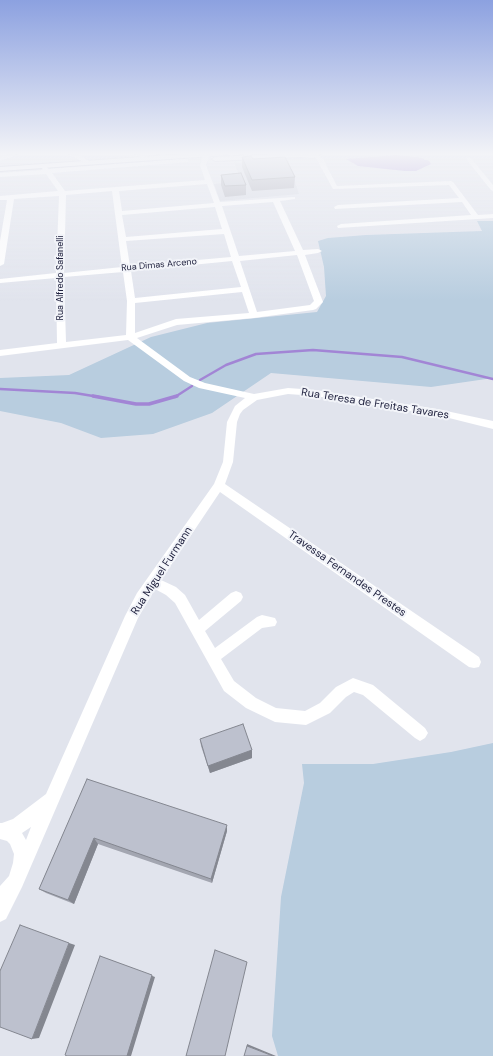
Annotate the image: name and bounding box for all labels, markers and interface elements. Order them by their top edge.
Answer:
street label: Rua Alfredo Safanelli [56,236,66,320]
street label: Rua Dimas Arceno [121,256,197,274]
street label: Rua Teresa de Freitas Tavares [300,386,450,422]
street label: Rua Miguel Furmann [129,524,195,618]
street label: Travessa Fernandes Prestes [285,528,409,620]

